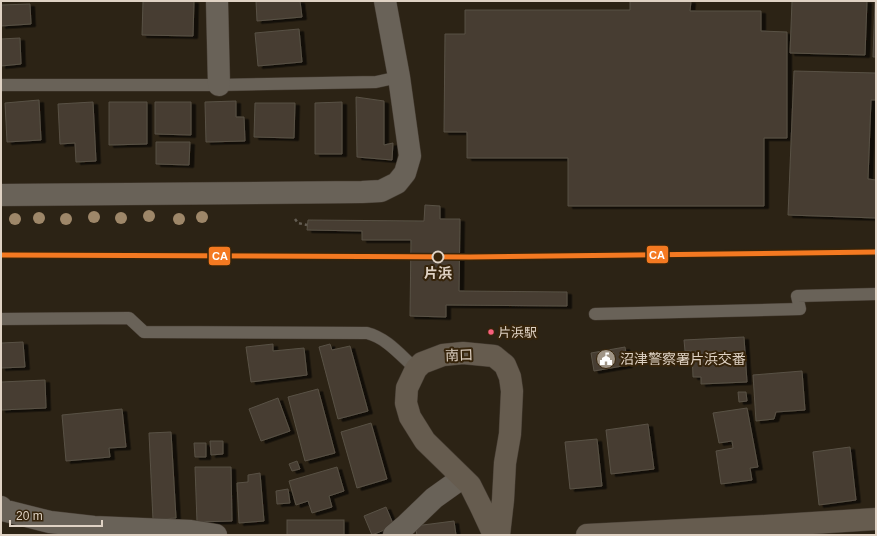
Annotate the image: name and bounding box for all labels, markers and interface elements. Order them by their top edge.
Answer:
line badge: CA [646,245,669,264]
line badge: CA [208,246,231,266]
text: CA [649,249,665,261]
text: CA [212,250,228,262]
marker: 片浜 [431,250,445,264]
place label: 片浜 [424,265,452,281]
place label: 片浜駅 [498,325,537,340]
marker: 片浜駅 [486,327,496,337]
street label: 南口 [445,347,473,363]
public building icon: 沼津警察署片浜交番 [595,348,617,370]
place label: 沼津警察署片浜交番 [620,351,746,367]
scale bar [10,502,102,528]
text: 20 m [16,509,43,523]

